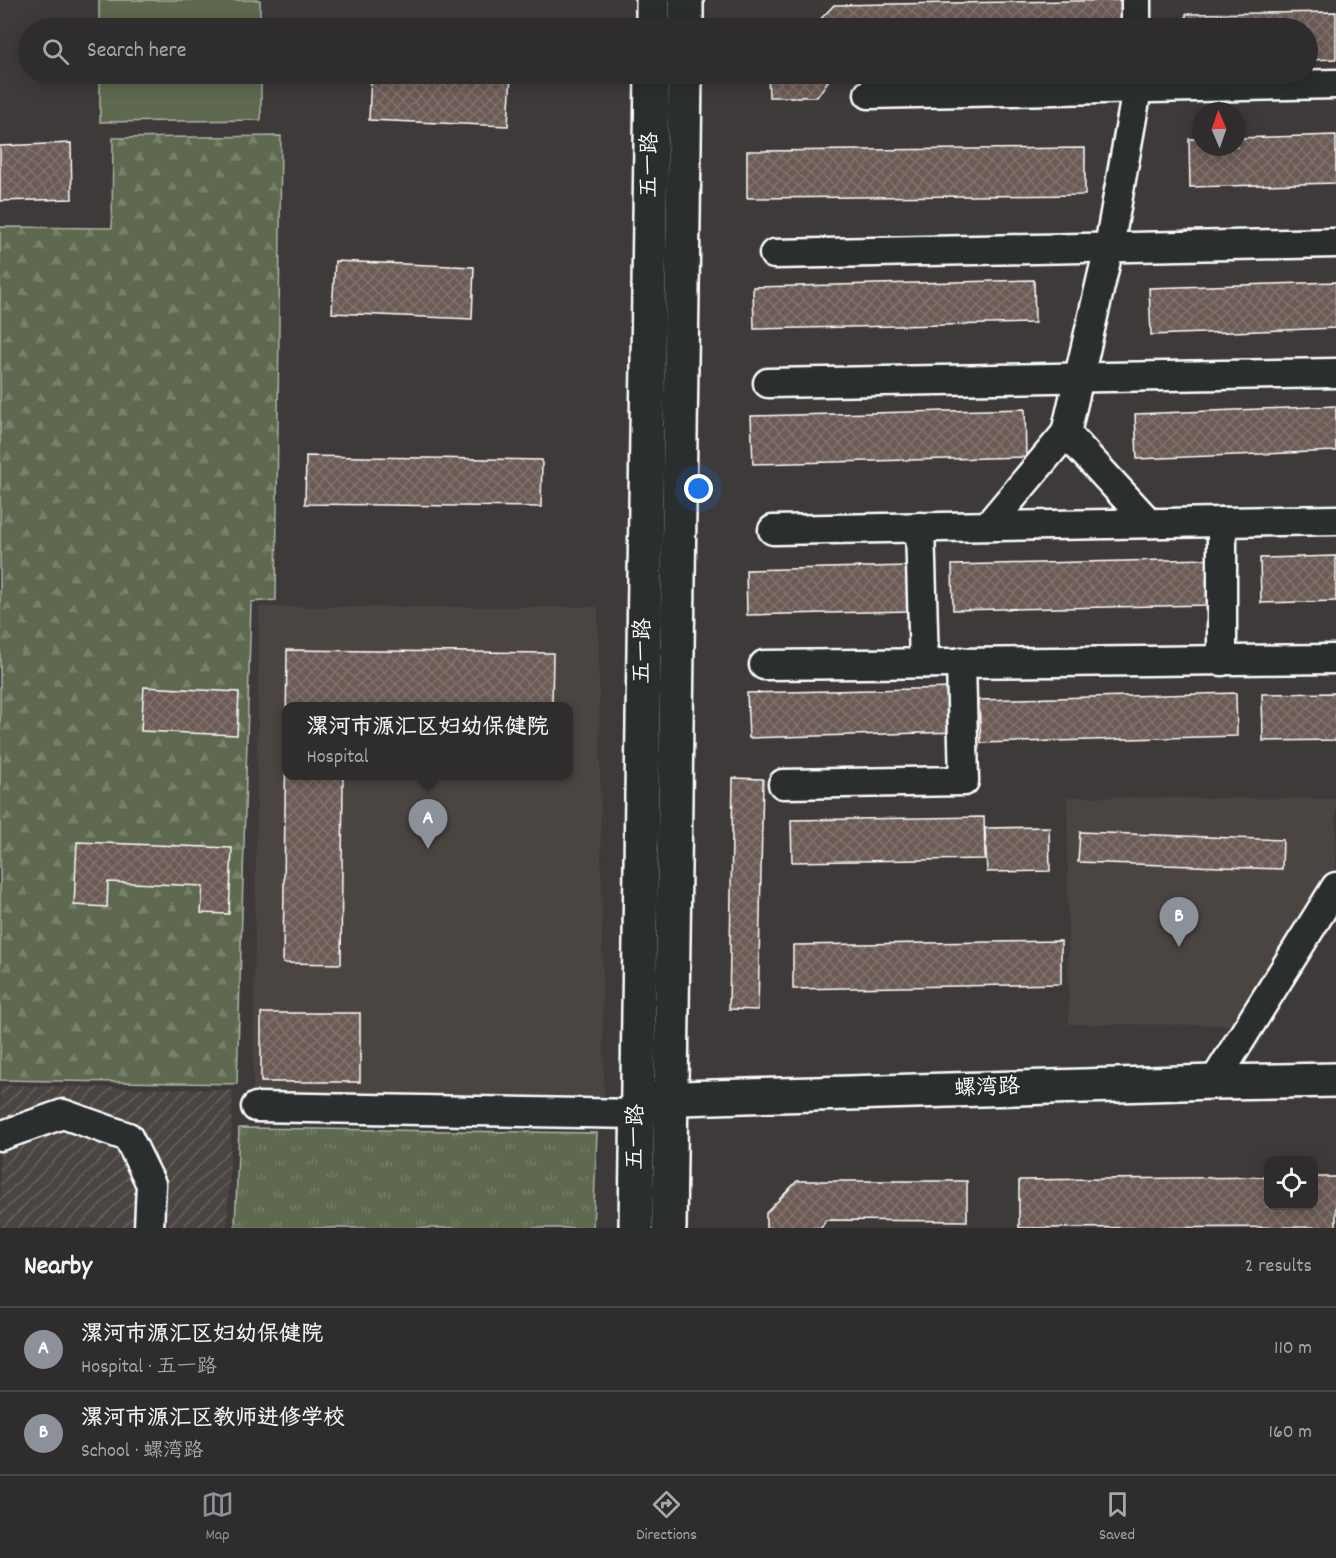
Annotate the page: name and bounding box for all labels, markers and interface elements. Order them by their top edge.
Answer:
search box [18,18,1318,84]
icon: search [39,35,72,68]
text: Search here [87,36,186,67]
north arrow [1192,102,1246,156]
street label: 五一路 [635,132,667,198]
your location [684,474,713,503]
street label: 五一路 [628,618,660,684]
popup [282,702,573,780]
text: 漯河市源汇区妇幼保健院 [306,713,549,744]
text: Hospital [306,744,368,772]
pin: A [408,800,448,849]
pin: B [1160,898,1198,947]
street label: 螺湾路 [953,1072,1021,1106]
street label: 五一路 [621,1104,653,1170]
map controls [1264,1156,1318,1210]
button: locate [1264,1156,1318,1210]
text: Nearby [24,1249,92,1286]
text: 2 results [1245,1253,1312,1281]
text: 漯河市源汇区妇幼保健院 [81,1320,323,1351]
text: A [38,1335,49,1363]
text: 110 m [1274,1335,1312,1363]
text: Hospital · 五一路 [81,1354,217,1382]
text: 漯河市源汇区教师进修学校 [81,1404,345,1435]
text: B [39,1419,48,1447]
text: 160 m [1269,1419,1312,1447]
text: School · 螺湾路 [81,1438,203,1466]
tab: Map [201,1488,234,1547]
tab: Directions [636,1488,697,1547]
tab: Saved [1099,1488,1135,1547]

